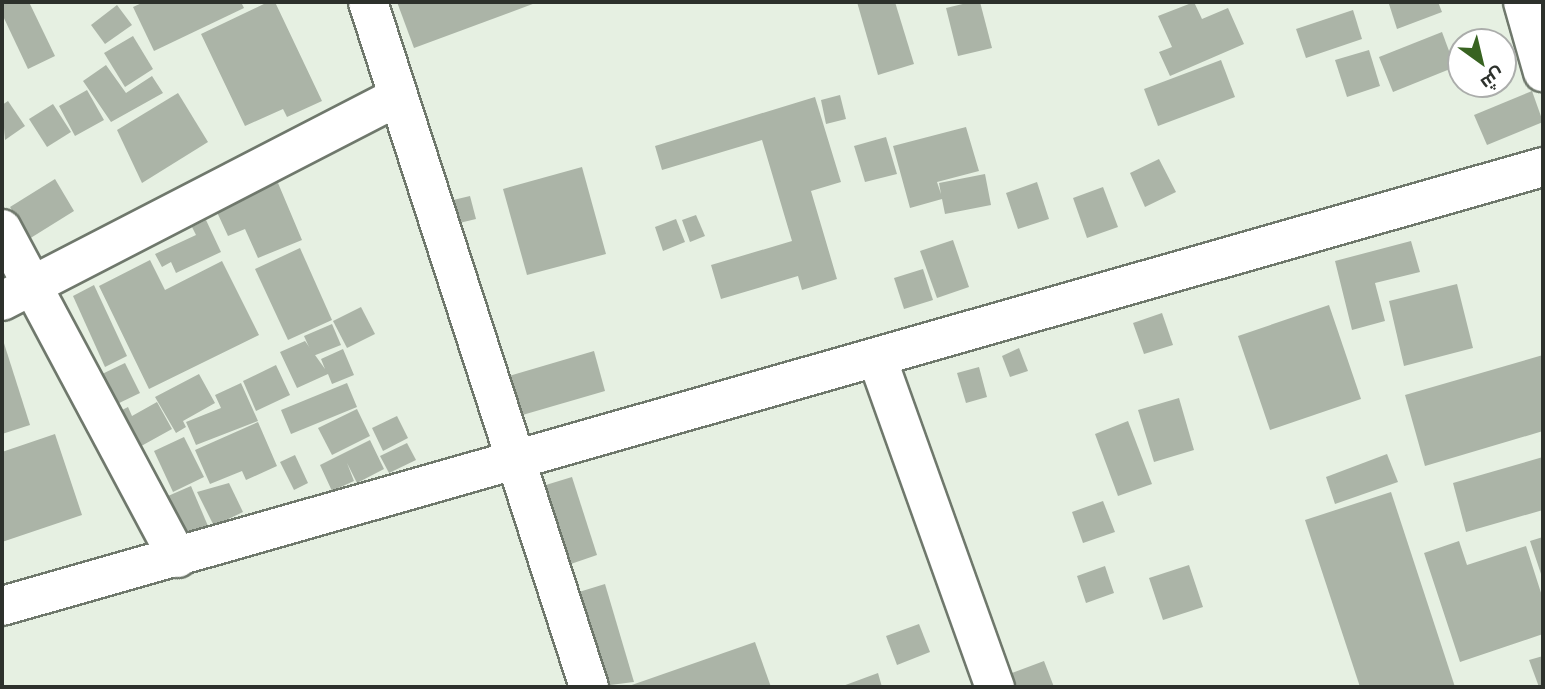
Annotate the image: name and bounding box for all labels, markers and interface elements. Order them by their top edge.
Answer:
north arrow [1447,28,1517,98]
text: ش [1476,63,1509,96]

